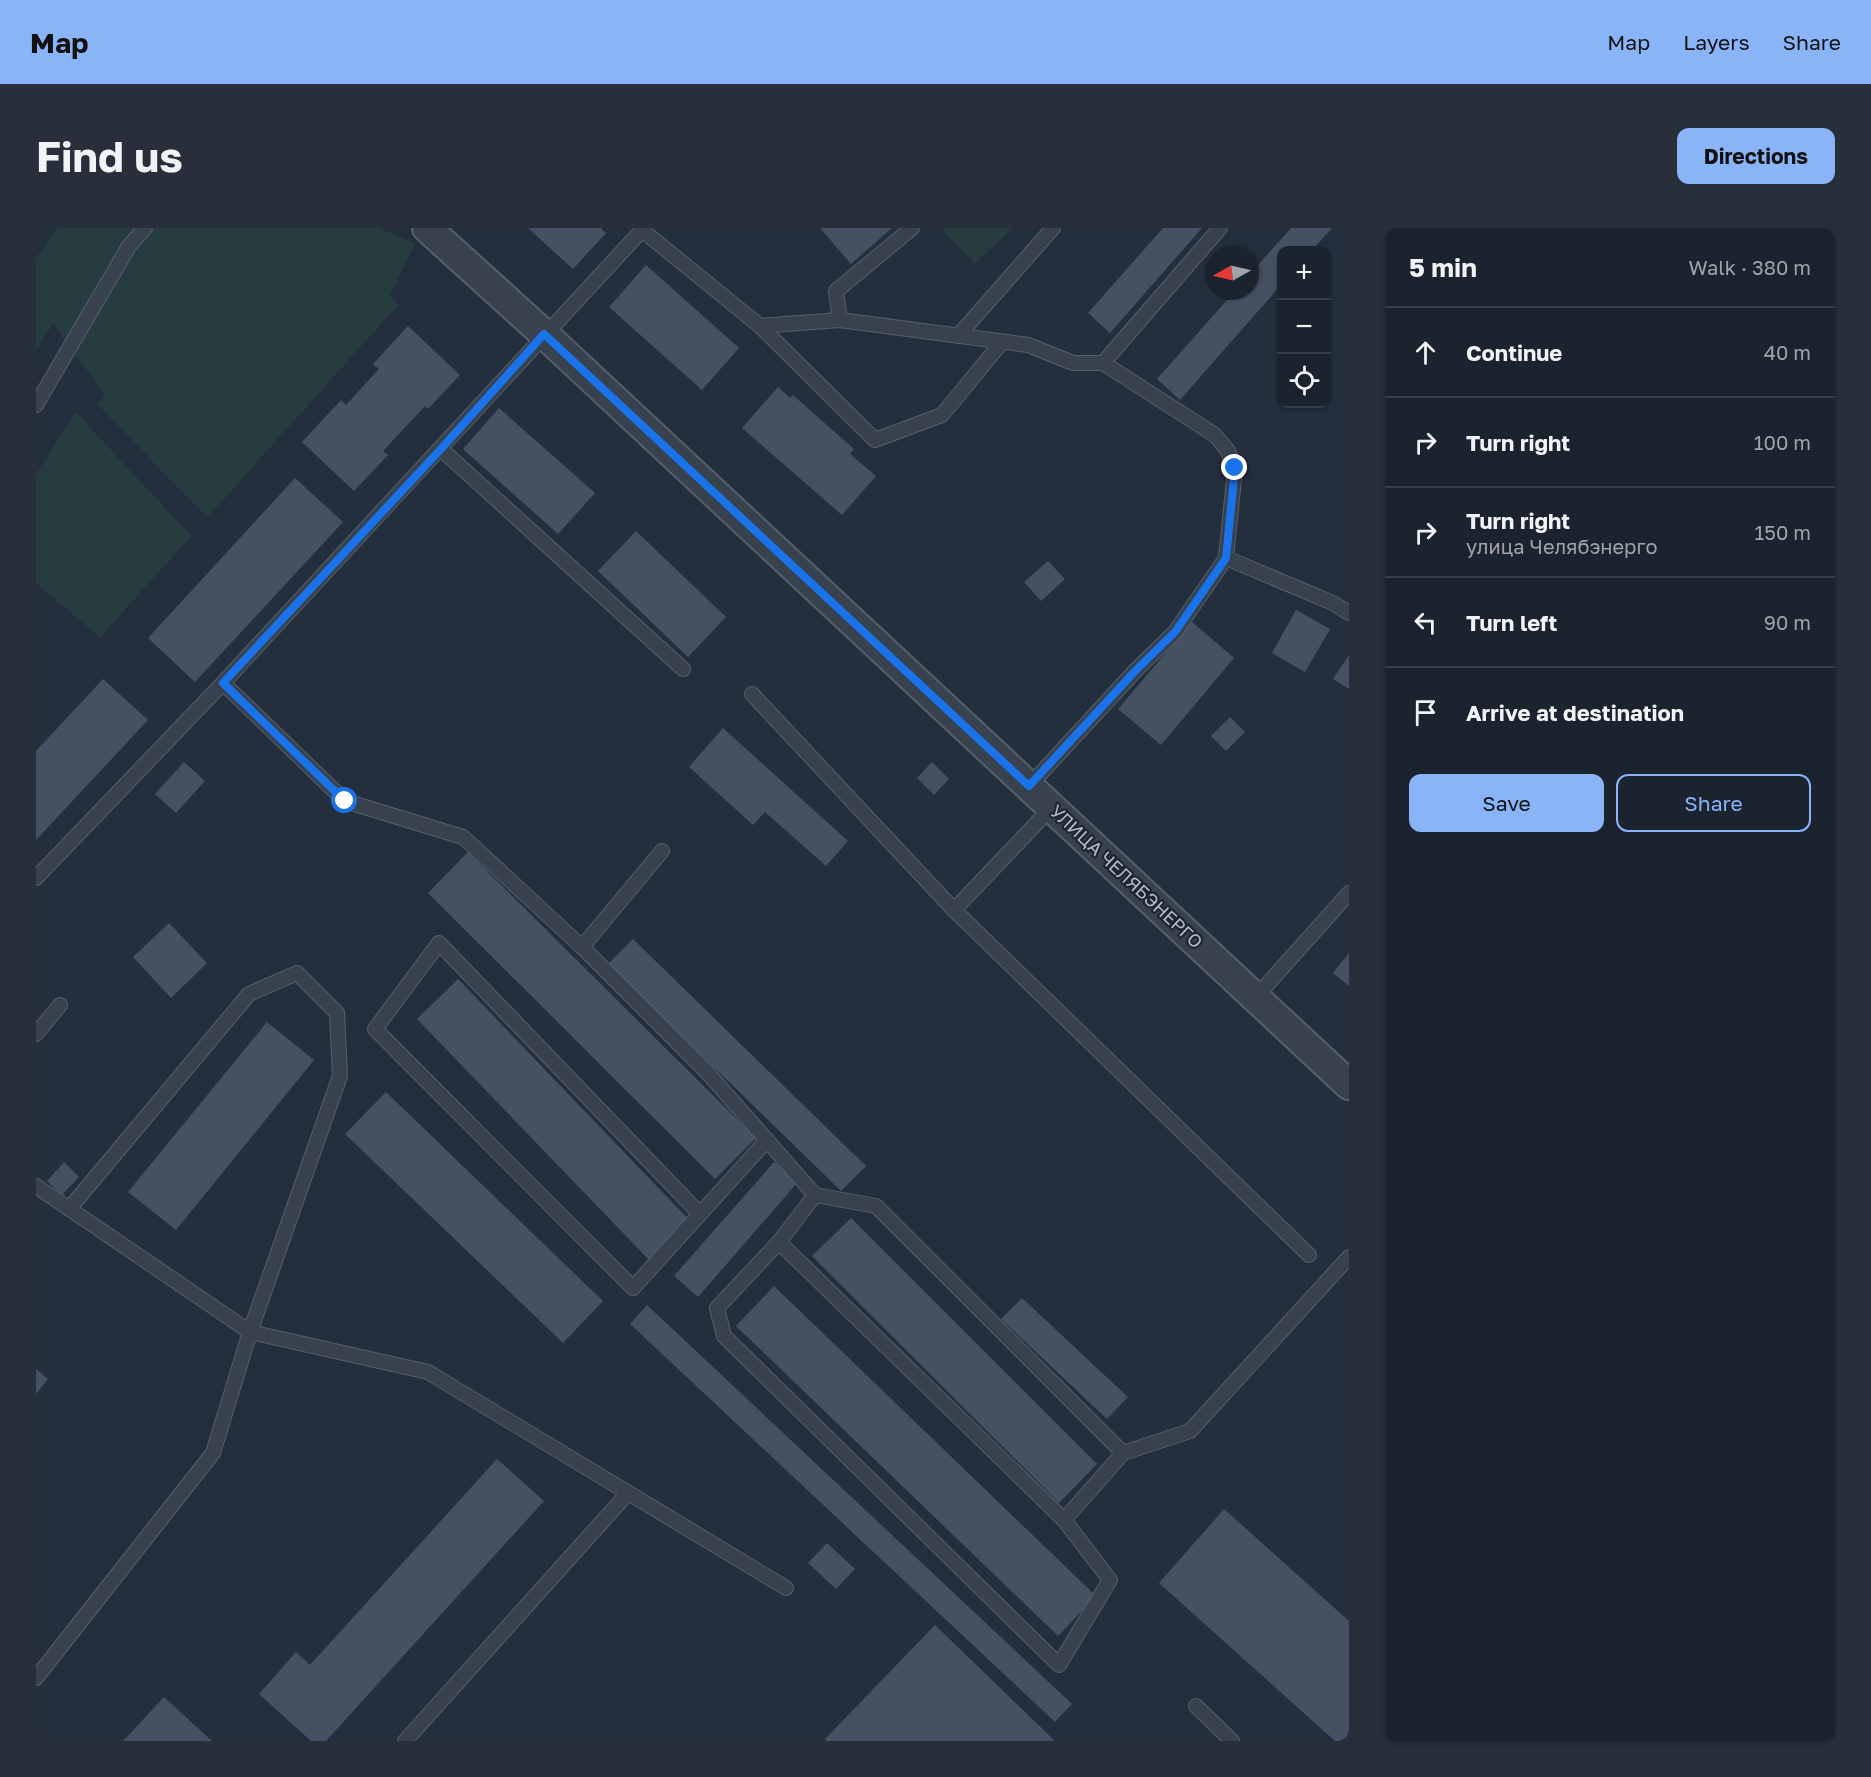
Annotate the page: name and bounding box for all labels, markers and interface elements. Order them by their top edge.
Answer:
text: Map [30,26,88,59]
text: Map [1607,29,1650,55]
text: Layers [1683,29,1750,55]
text: Share [1783,29,1841,55]
button: Directions [1677,128,1835,184]
text: Find us [36,131,183,181]
north arrow [1205,246,1259,300]
map controls [1277,246,1331,408]
button: + [1277,246,1331,300]
text: 5 min [1409,252,1477,283]
text: Walk · 380 m [1689,255,1811,279]
button: − [1277,300,1331,354]
icon: ahead [1409,336,1442,369]
text: Continue [1466,339,1562,366]
text: 40 m [1764,340,1811,364]
button: locate [1277,354,1331,408]
icon: right [1409,426,1442,459]
text: Turn right [1466,429,1570,456]
text: 100 m [1754,430,1811,454]
route end [1221,454,1247,480]
text: Turn right [1466,507,1570,534]
icon: right [1409,516,1442,549]
text: 150 m [1755,520,1811,544]
text: улица Челябэнерго [1466,534,1657,558]
icon: left [1409,606,1442,639]
text: Turn left [1466,609,1557,636]
text: 90 m [1764,610,1811,634]
icon: arrive [1409,696,1442,729]
text: Arrive at destination [1466,699,1684,726]
button: Save [1409,774,1604,832]
button: Share [1616,774,1811,832]
route start [331,787,357,813]
street label: УЛИЦА ЧЕЛЯБЭНЕРГО [1046,800,1207,953]

